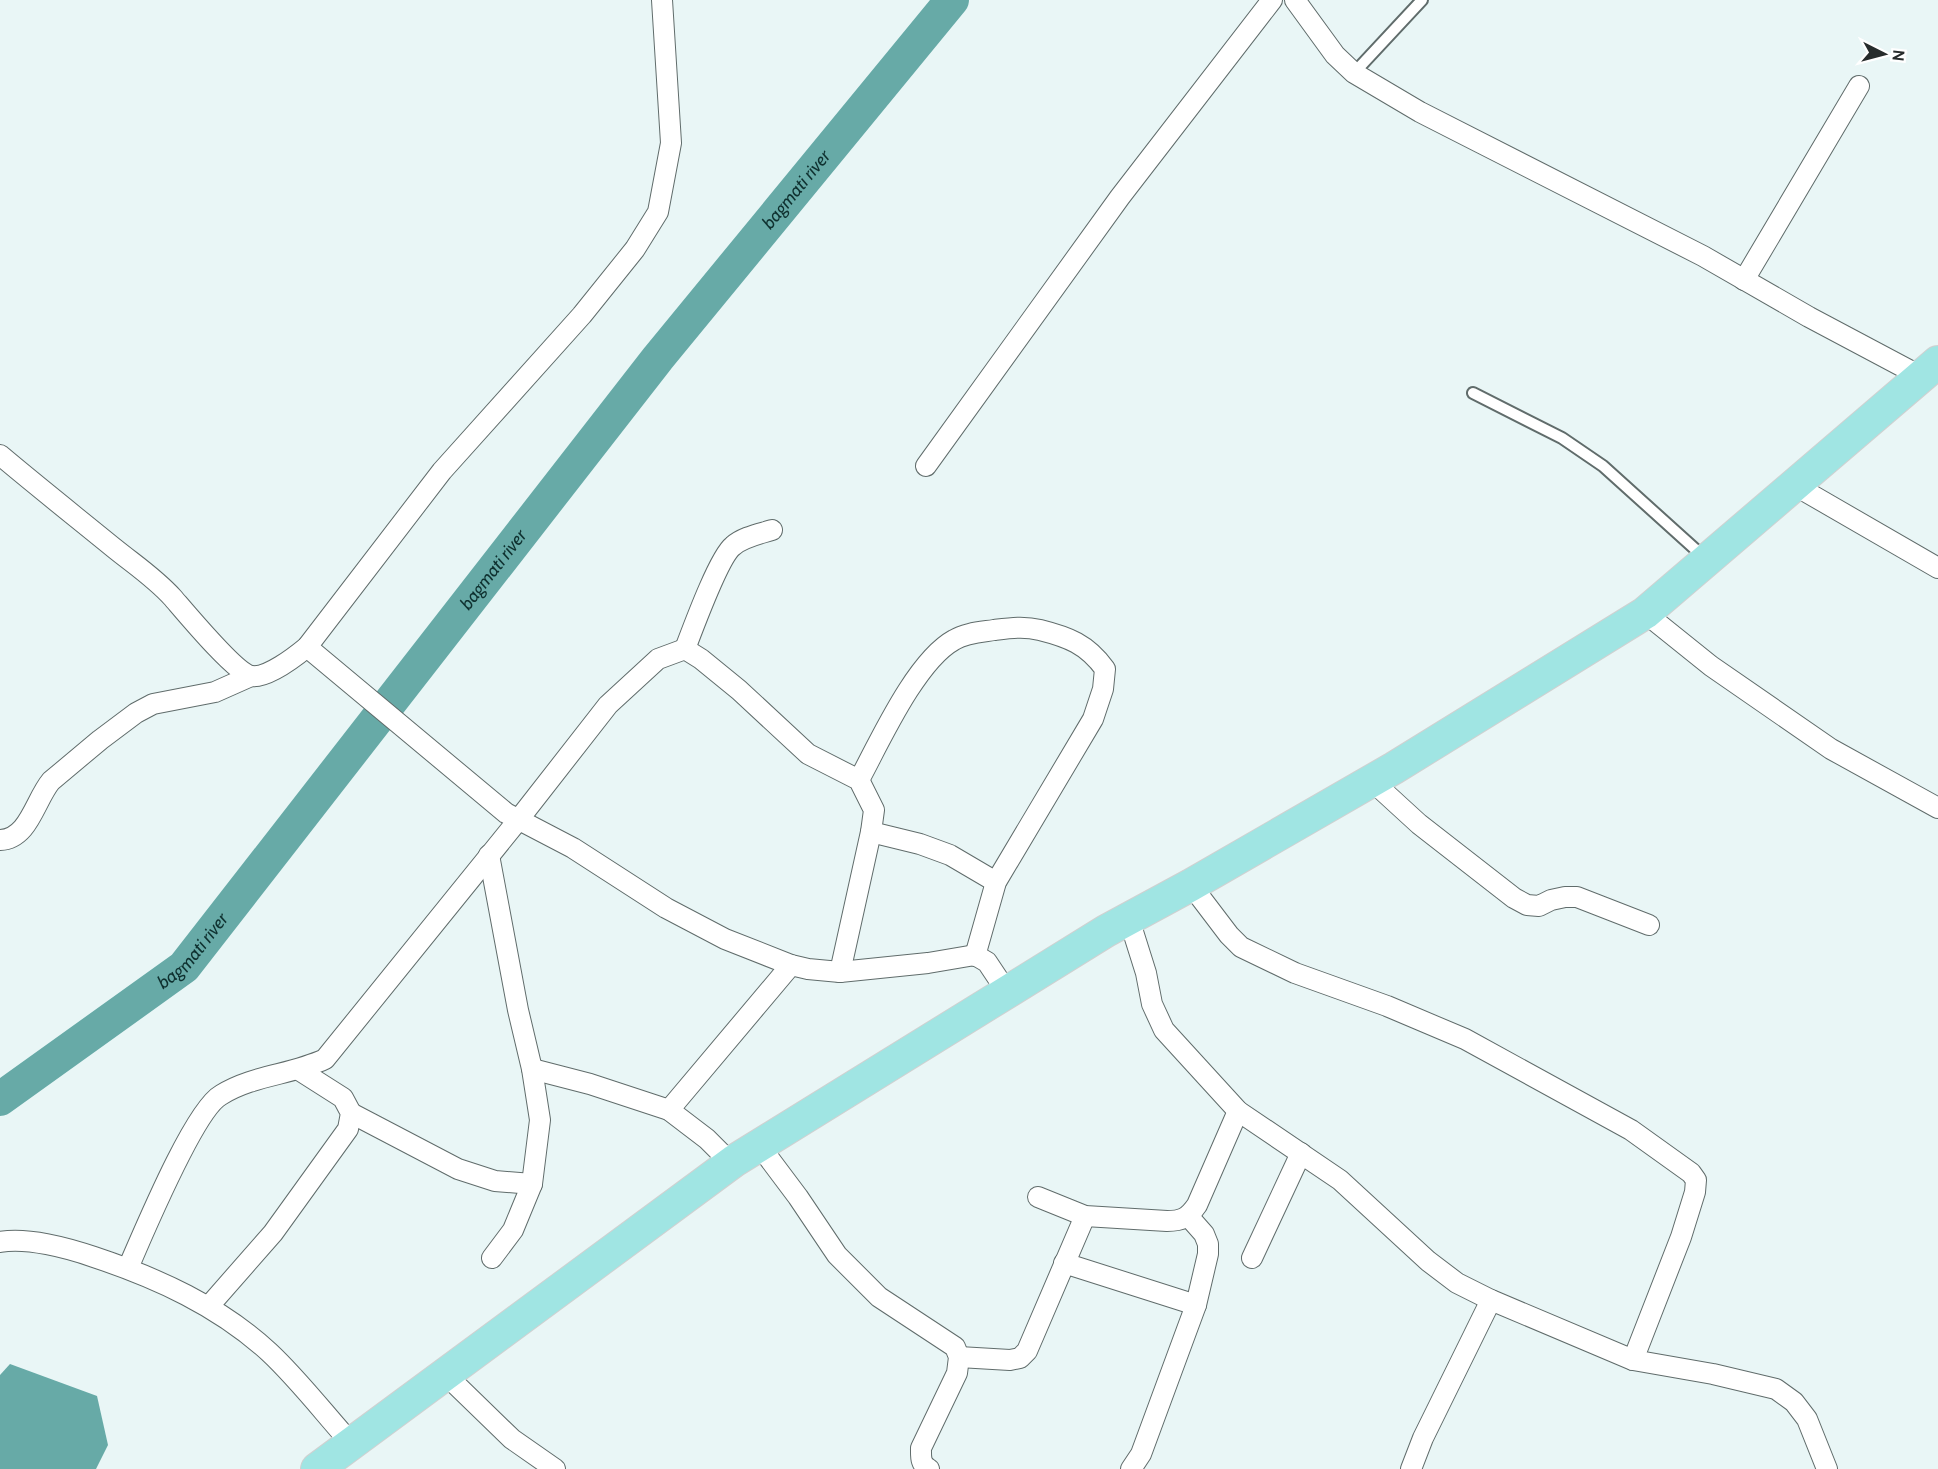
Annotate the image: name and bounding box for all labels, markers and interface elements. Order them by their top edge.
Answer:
north arrow [1854,24,1914,84]
text: N [1888,49,1908,62]
water label: bagmati river [757,145,836,234]
water label: bagmati river [455,524,532,614]
water label: bagmati river [153,908,234,994]

